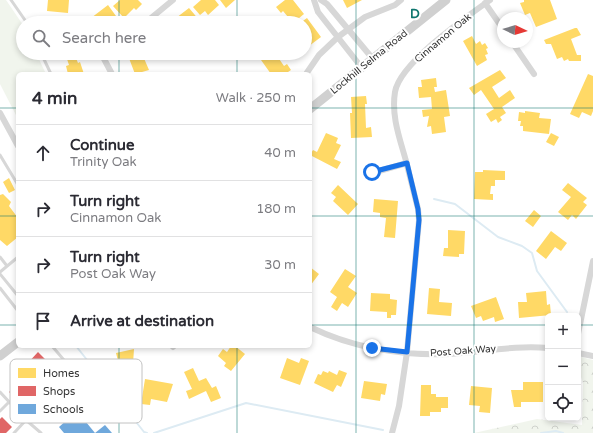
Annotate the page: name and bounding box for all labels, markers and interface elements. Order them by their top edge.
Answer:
text: D [410,6,420,22]
street label: Cinnamon Oak [412,10,474,65]
north arrow [497,12,533,48]
search box [16,16,312,60]
icon: search [30,27,52,49]
street label: Lockhill Selma Road [328,27,410,97]
text: Search here [62,29,146,47]
text: 4 min [32,88,77,109]
text: Walk · 250 m [216,90,296,106]
text: Continue [70,136,134,154]
icon: ahead [32,142,54,164]
text: 40 m [264,145,296,161]
text: Trinity Oak [70,154,137,170]
route start [363,163,381,181]
text: Turn right [70,192,140,210]
icon: right [32,198,54,220]
text: 180 m [256,201,296,217]
text: Cinnamon Oak [70,210,161,226]
text: Turn right [70,248,140,266]
icon: right [32,254,54,276]
text: 30 m [264,257,296,273]
text: Post Oak Way [70,266,156,282]
icon: arrive [32,310,54,332]
text: Arrive at destination [70,312,214,330]
map controls [545,313,581,421]
button: + [545,313,581,349]
route end [363,339,381,357]
street label: Post Oak Way [430,343,497,359]
button: − [545,349,581,385]
legend [10,359,142,423]
text: Homes [43,367,79,380]
text: Shops [43,385,75,398]
button: locate [545,385,581,421]
text: Schools [43,403,84,416]

